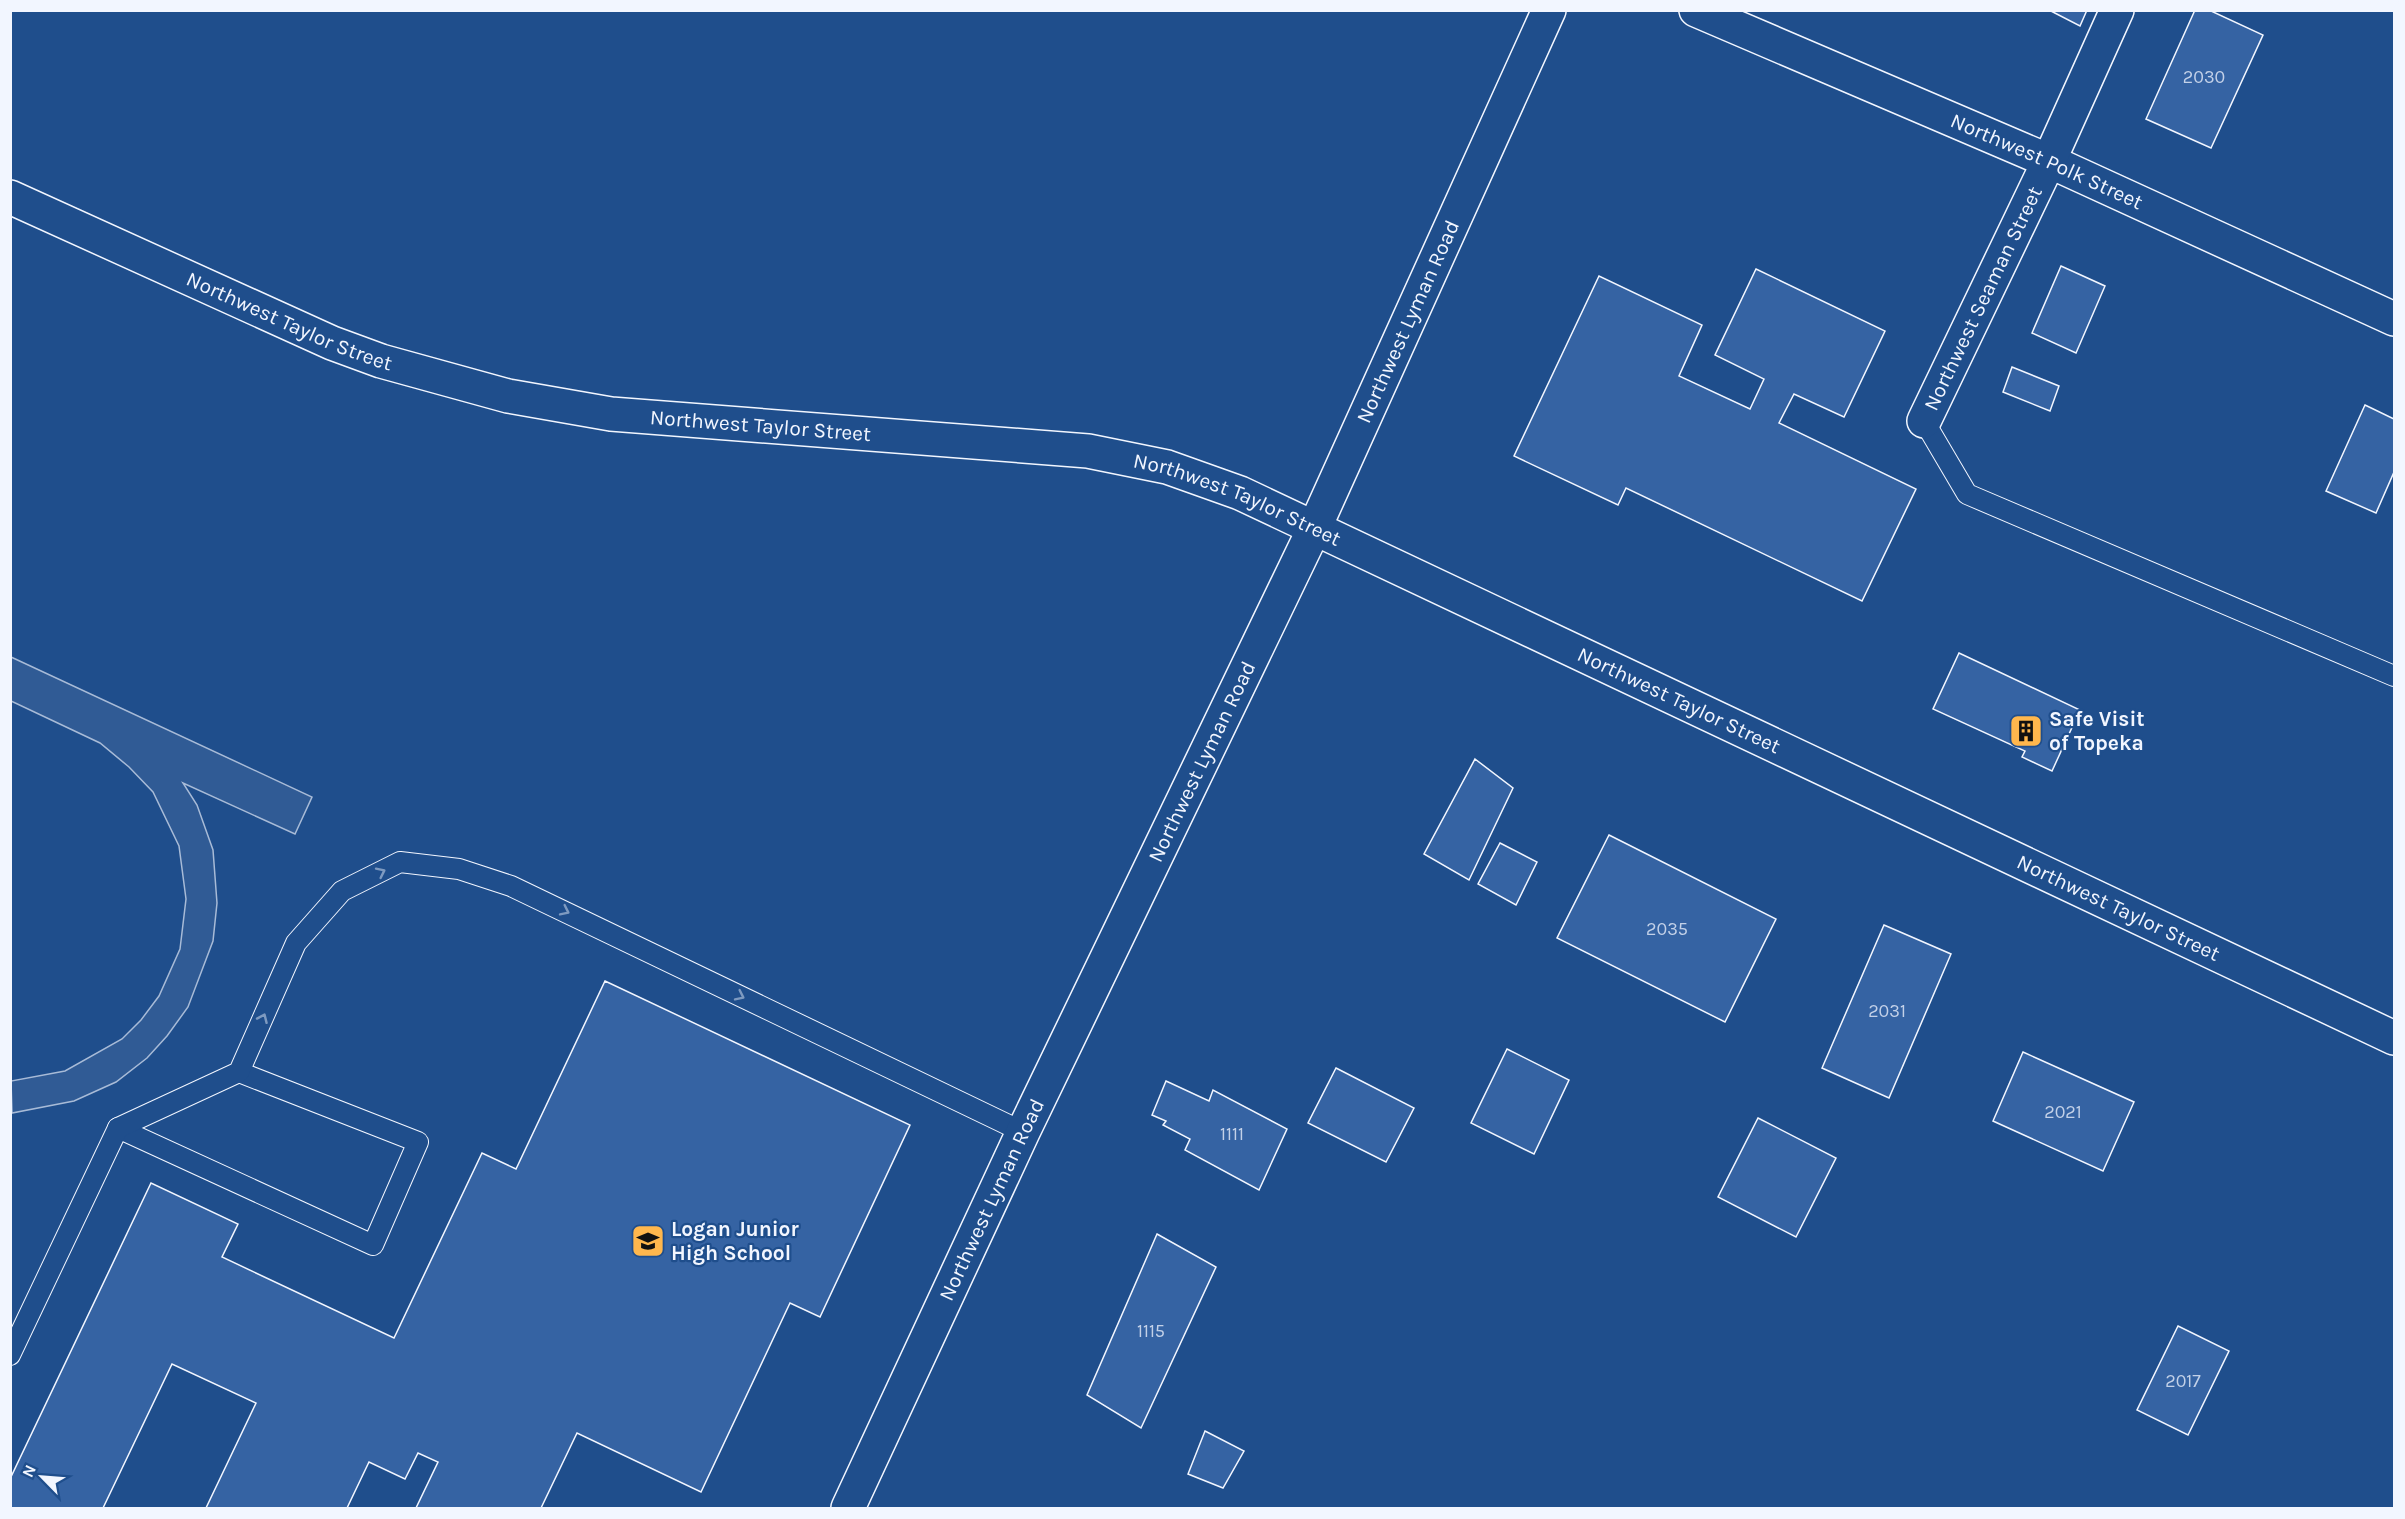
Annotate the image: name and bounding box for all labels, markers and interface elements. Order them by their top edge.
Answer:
house number: 2030 [2183,66,2225,88]
street label: Northwest Polk Street [1947,108,2147,214]
street label: Northwest Seaman Street [1919,182,2047,414]
street label: Northwest Lyman Road [1352,216,1464,427]
street label: Northwest Taylor Street [183,267,395,376]
street label: Northwest Taylor Street [649,405,872,446]
street label: Northwest Taylor Street [1131,449,1345,551]
street label: Northwest Taylor Street [1574,642,1784,759]
street label: Northwest Lyman Road [1143,657,1260,866]
place label: Safe Visit of Topeka [2049,707,2145,755]
building icon: Safe Visit of Topeka [2008,713,2044,749]
street label: Northwest Taylor Street [2013,850,2224,966]
one-way arrow [374,867,385,879]
one-way arrow [558,904,569,916]
house number: 2035 [1646,918,1688,940]
one-way arrow [734,988,745,1000]
house number: 2031 [1868,1000,1906,1022]
one-way arrow [255,1014,267,1025]
street label: Northwest Lyman Road [934,1095,1049,1305]
house number: 2021 [2044,1101,2082,1123]
house number: 1111 [1220,1123,1244,1145]
place label: Logan Junior High School [671,1217,800,1265]
school or university icon: Logan Junior High School [630,1223,666,1259]
house number: 1115 [1137,1320,1165,1342]
house number: 2017 [2165,1370,2201,1392]
north arrow [12,1447,72,1507]
text: N [18,1462,40,1480]

